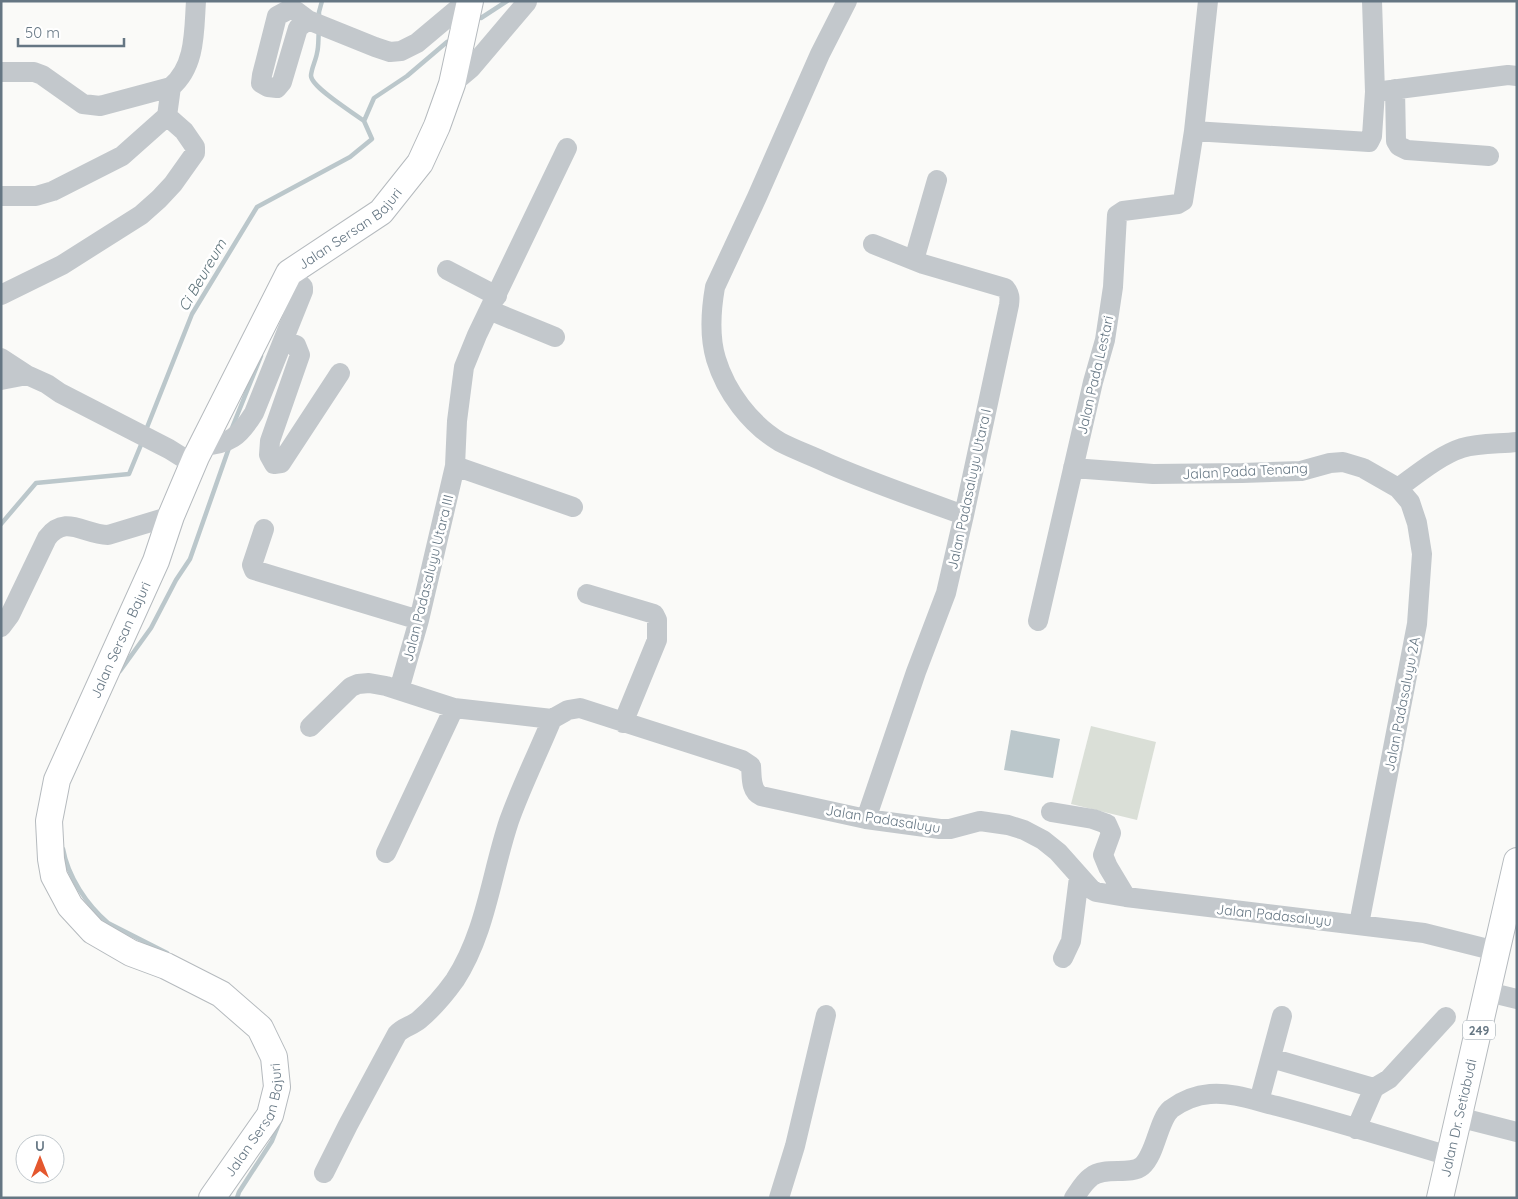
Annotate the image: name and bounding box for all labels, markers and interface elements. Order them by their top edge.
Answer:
scale bar [18,15,124,47]
text: 50 m [25,23,60,42]
street label: Jalan Sersan Bajuri [295,184,406,274]
water label: Ci Beureum [174,235,230,314]
street label: Jalan Pada Lestari [1073,314,1117,436]
street label: Jalan Padasaluyu Utara I [943,407,995,571]
street label: Jalan Pada Tenang [1182,459,1308,483]
street label: Jalan Padasaluyu Utara III [399,493,457,663]
street label: Jalan Sersan Bajuri [86,579,155,701]
street label: Jalan Padasaluyu 2A [1380,635,1424,773]
street label: Jalan Padasaluyu [824,801,942,837]
street label: Jalan Padasaluyu [1215,900,1333,930]
road number: 249 [1463,1020,1495,1040]
street label: Jalan Dr. Setiabudi [1436,1057,1480,1179]
street label: Jalan Sersan Bajuri [221,1062,287,1180]
north arrow [15,1134,65,1184]
text: U [35,1137,45,1155]

